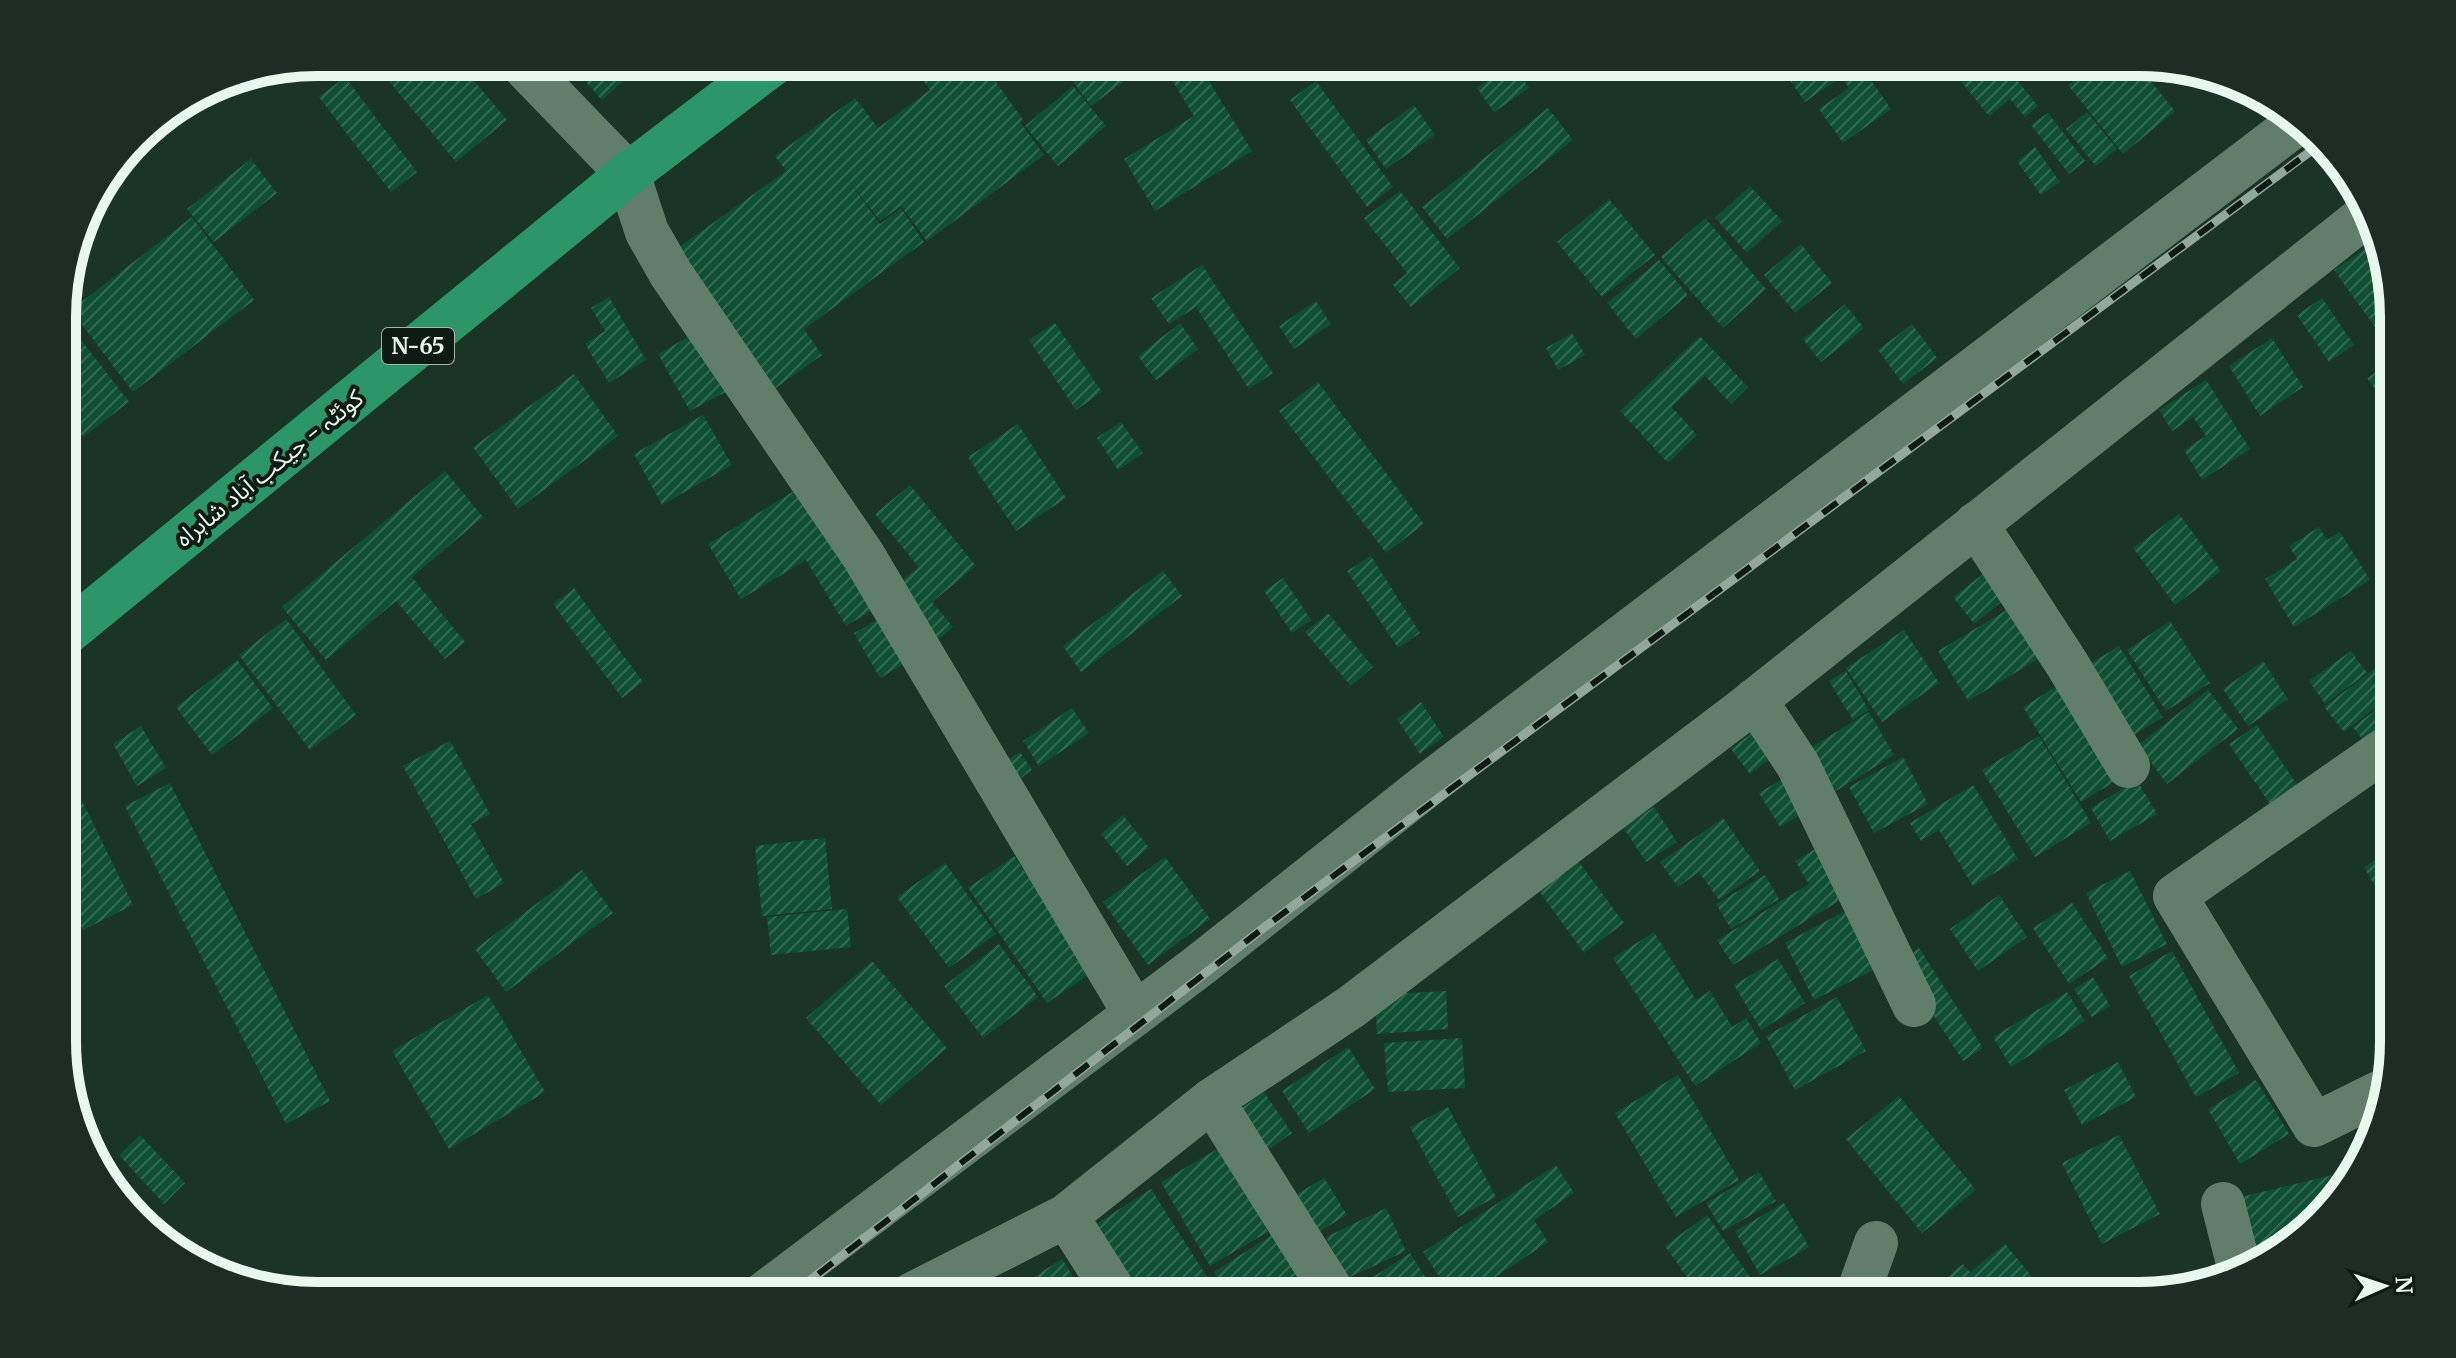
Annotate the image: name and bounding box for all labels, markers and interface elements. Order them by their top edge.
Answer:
road number: N-65 [382,328,454,364]
street label: کوئٹہ - جیکب آباد شاہراہ [169,382,370,553]
north arrow [2344,1246,2424,1326]
text: N [2390,1276,2418,1295]

